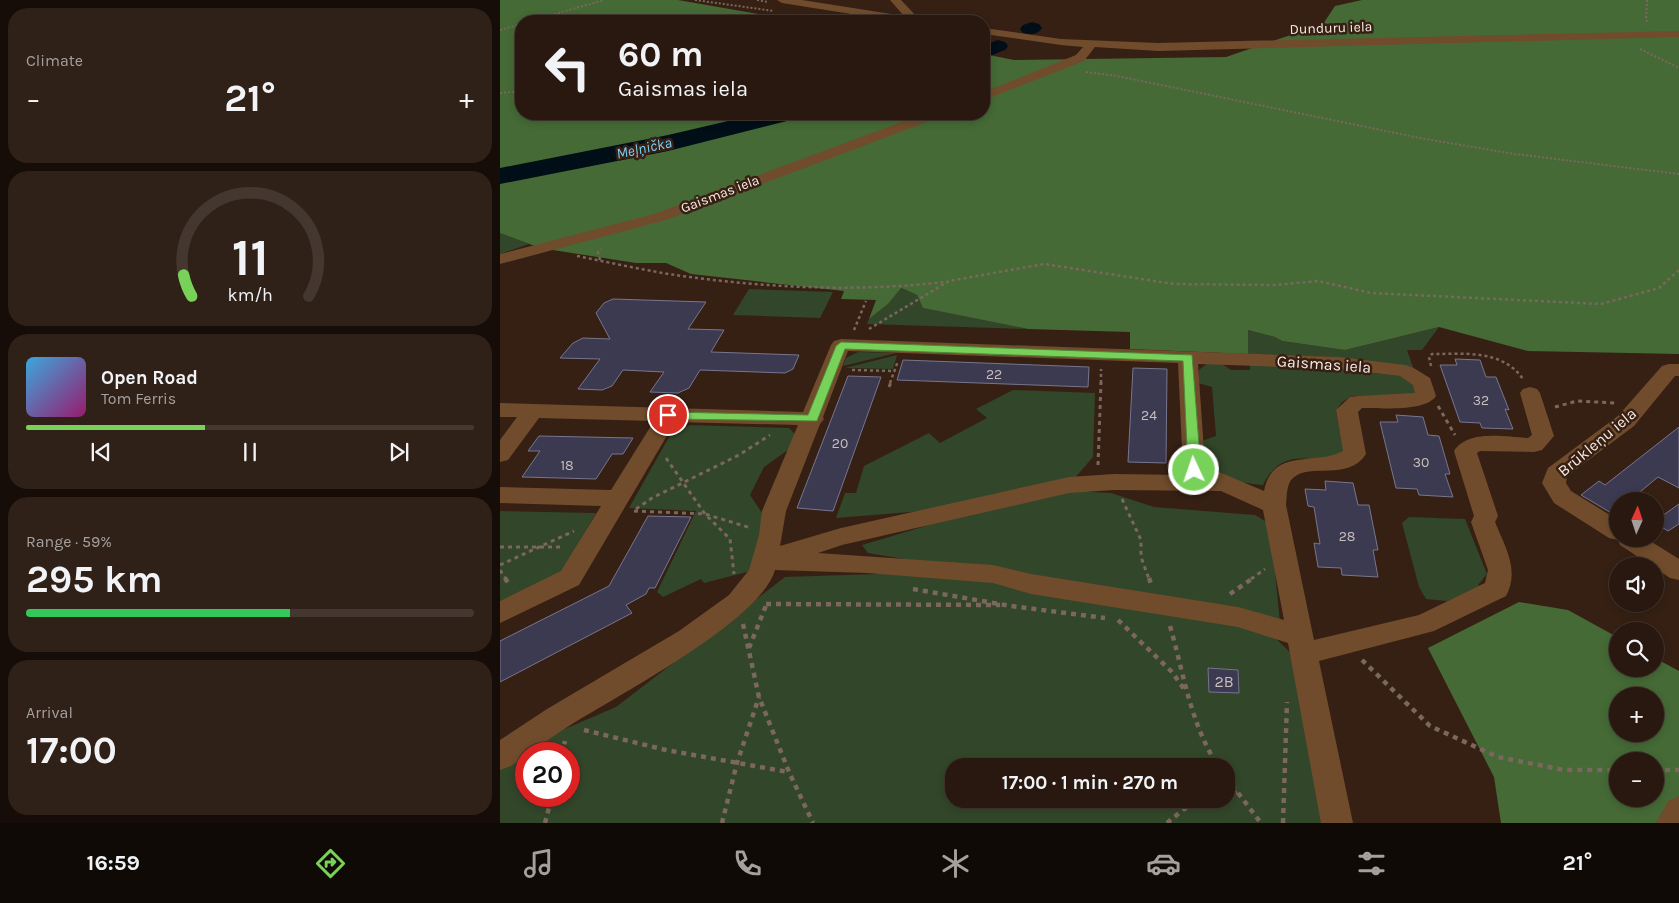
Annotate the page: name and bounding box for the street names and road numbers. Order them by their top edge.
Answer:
street label: Dunduru iela [1289,18,1373,38]
street label: Gaismas iela [678,171,762,217]
street label: Gaismas iela [1276,351,1372,377]
street label: Brūkleņu iela [1554,404,1640,480]

